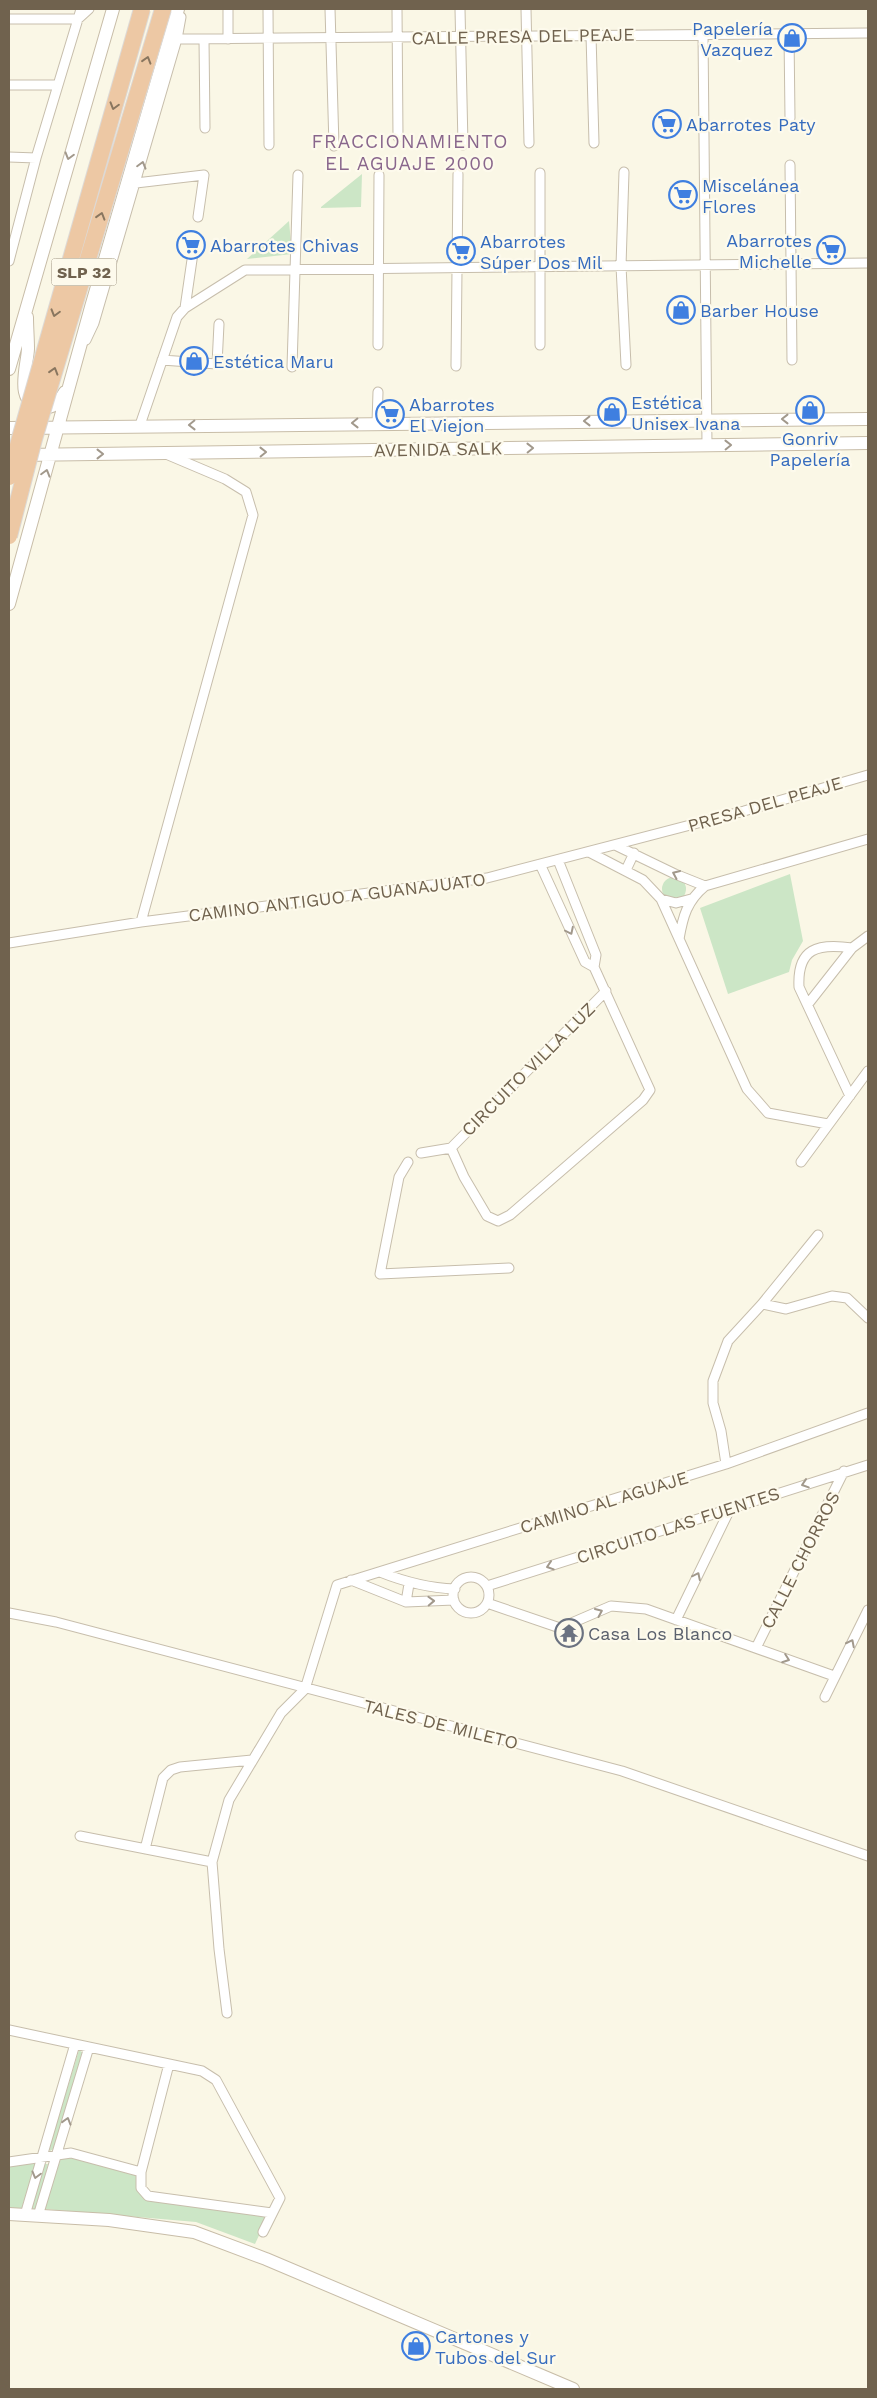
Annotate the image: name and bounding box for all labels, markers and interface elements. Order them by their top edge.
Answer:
place label: Papelería Vazquez [692,18,773,60]
shop icon: Papelería Vazquez [777,23,807,53]
street label: CALLE PRESA DEL PEAJE [411,24,635,48]
one-way arrow [142,56,152,65]
one-way arrow [110,101,120,110]
supermarket icon: Abarrotes Paty [652,109,682,139]
place label: Abarrotes Paty [686,114,816,135]
district label: FRACCIONAMIENTO EL AGUAJE 2000 [312,130,508,175]
one-way arrow [65,152,75,160]
one-way arrow [136,161,146,169]
place label: Miscelánea Flores [702,175,800,217]
supermarket icon: Miscelánea Flores [668,180,698,210]
one-way arrow [95,212,105,220]
supermarket icon: Abarrotes Chivas [176,230,206,260]
place label: Abarrotes Michelle [726,230,812,272]
place label: Abarrotes Súper Dos Mil [480,231,603,273]
place label: Abarrotes Chivas [210,235,359,256]
supermarket icon: Abarrotes Michelle [816,235,846,265]
supermarket icon: Abarrotes Súper Dos Mil [446,236,476,266]
road number: SLP 32 [52,258,116,286]
shop icon: Barber House [666,295,696,325]
place label: Barber House [700,300,819,321]
one-way arrow [50,308,60,316]
shop icon: Estética Maru [179,346,209,376]
place label: Estética Maru [213,351,334,372]
one-way arrow [48,368,58,376]
place label: Estética Unisex Ivana [631,392,740,434]
place label: Abarrotes El Viejon [409,394,495,436]
shop icon: Gonriv Papelería [795,395,825,425]
shop icon: Estética Unisex Ivana [597,397,627,427]
supermarket icon: Abarrotes El Viejon [375,399,405,429]
one-way arrow [780,414,788,425]
one-way arrow [583,416,590,426]
one-way arrow [350,418,358,428]
one-way arrow [188,420,196,430]
place label: Gonriv Papelería [769,428,851,470]
street label: AVENIDA SALK [374,437,502,461]
one-way arrow [724,440,732,450]
one-way arrow [526,443,534,453]
one-way arrow [259,447,267,457]
one-way arrow [96,449,104,459]
one-way arrow [40,469,51,478]
street label: PRESA DEL PEAJE [685,772,845,836]
street label: CAMINO ANTIGUO A GUANAJUATO [187,868,487,926]
one-way arrow [672,870,681,881]
one-way arrow [564,926,574,935]
street label: CIRCUITO VILLA LUZ [457,998,599,1140]
street label: CAMINO AL AGUAJE [517,1466,691,1538]
one-way arrow [801,1479,810,1489]
street label: CIRCUITO LAS FUENTES [574,1482,782,1568]
street label: CALLE CHORROS [756,1488,844,1632]
one-way arrow [547,1561,555,1571]
one-way arrow [691,1572,702,1581]
one-way arrow [427,1596,435,1607]
one-way arrow [594,1607,603,1618]
temple icon: Casa Los Blanco [554,1618,584,1648]
place label: Casa Los Blanco [588,1623,732,1644]
one-way arrow [845,1639,855,1648]
one-way arrow [782,1653,790,1663]
street label: TALES DE MILETO [362,1695,520,1753]
one-way arrow [62,2118,72,2126]
one-way arrow [31,2171,42,2180]
place label: Cartones y Tubos del Sur [435,2326,556,2368]
shop icon: Cartones y Tubos del Sur [401,2331,431,2361]

